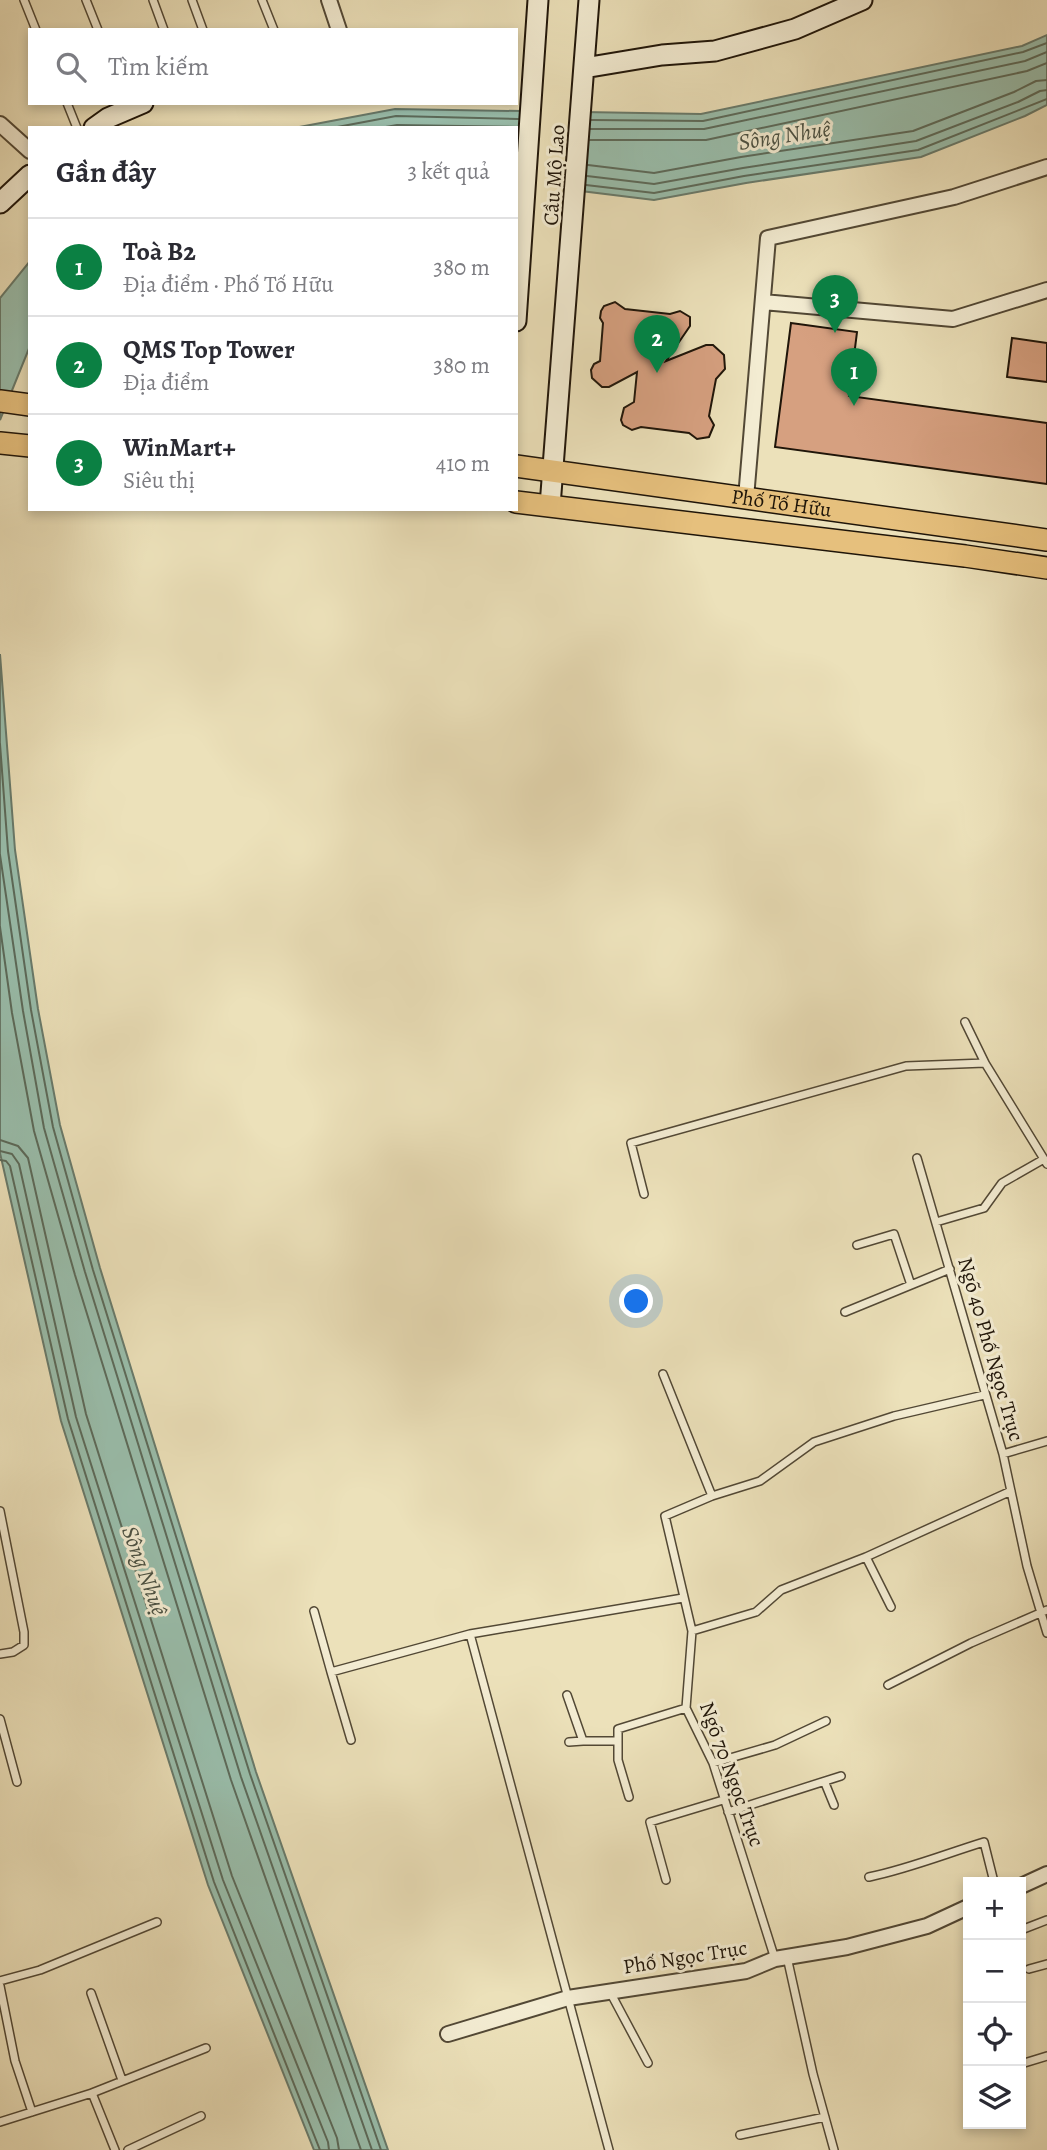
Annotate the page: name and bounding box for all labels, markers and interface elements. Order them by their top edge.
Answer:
search box [28,28,518,105]
icon: search [52,48,90,86]
text: Tìm kiếm [108,49,209,84]
water label: Sông Nhuệ [736,113,834,158]
street label: Cầu Mộ Lao [536,123,572,227]
text: Gần đây [56,152,156,192]
text: 3 kết quả [407,156,490,187]
text: Toà B2 [123,234,196,269]
text: 1 [75,252,83,283]
text: 380 m [433,252,490,283]
text: Địa điểm · Phố Tố Hữu [123,269,334,300]
pin: 3 [812,275,858,333]
pin: 2 [634,315,680,373]
text: QMS Top Tower [123,332,295,367]
pin: 1 [831,348,877,406]
text: 2 [73,350,85,381]
text: 380 m [433,350,490,381]
text: Địa điểm [123,367,209,398]
text: WinMart+ [123,430,236,465]
text: 3 [74,448,84,479]
text: 410 m [436,448,490,479]
text: Siêu thị [123,465,195,496]
street label: Phố Tố Hữu [729,482,834,524]
street label: Ngõ 40 Phố Ngọc Trục [951,1254,1031,1444]
your location [619,1284,653,1318]
water label: Sông Nhuệ [114,1522,176,1621]
street label: Ngõ 70 Ngọc Trục [693,1698,771,1850]
map controls [963,1877,1026,2129]
button: + [963,1877,1026,1940]
street label: Phố Ngọc Trục [621,1933,749,1981]
button: − [963,1940,1026,2003]
button: locate [963,2003,1026,2066]
button: layers [963,2066,1026,2129]

